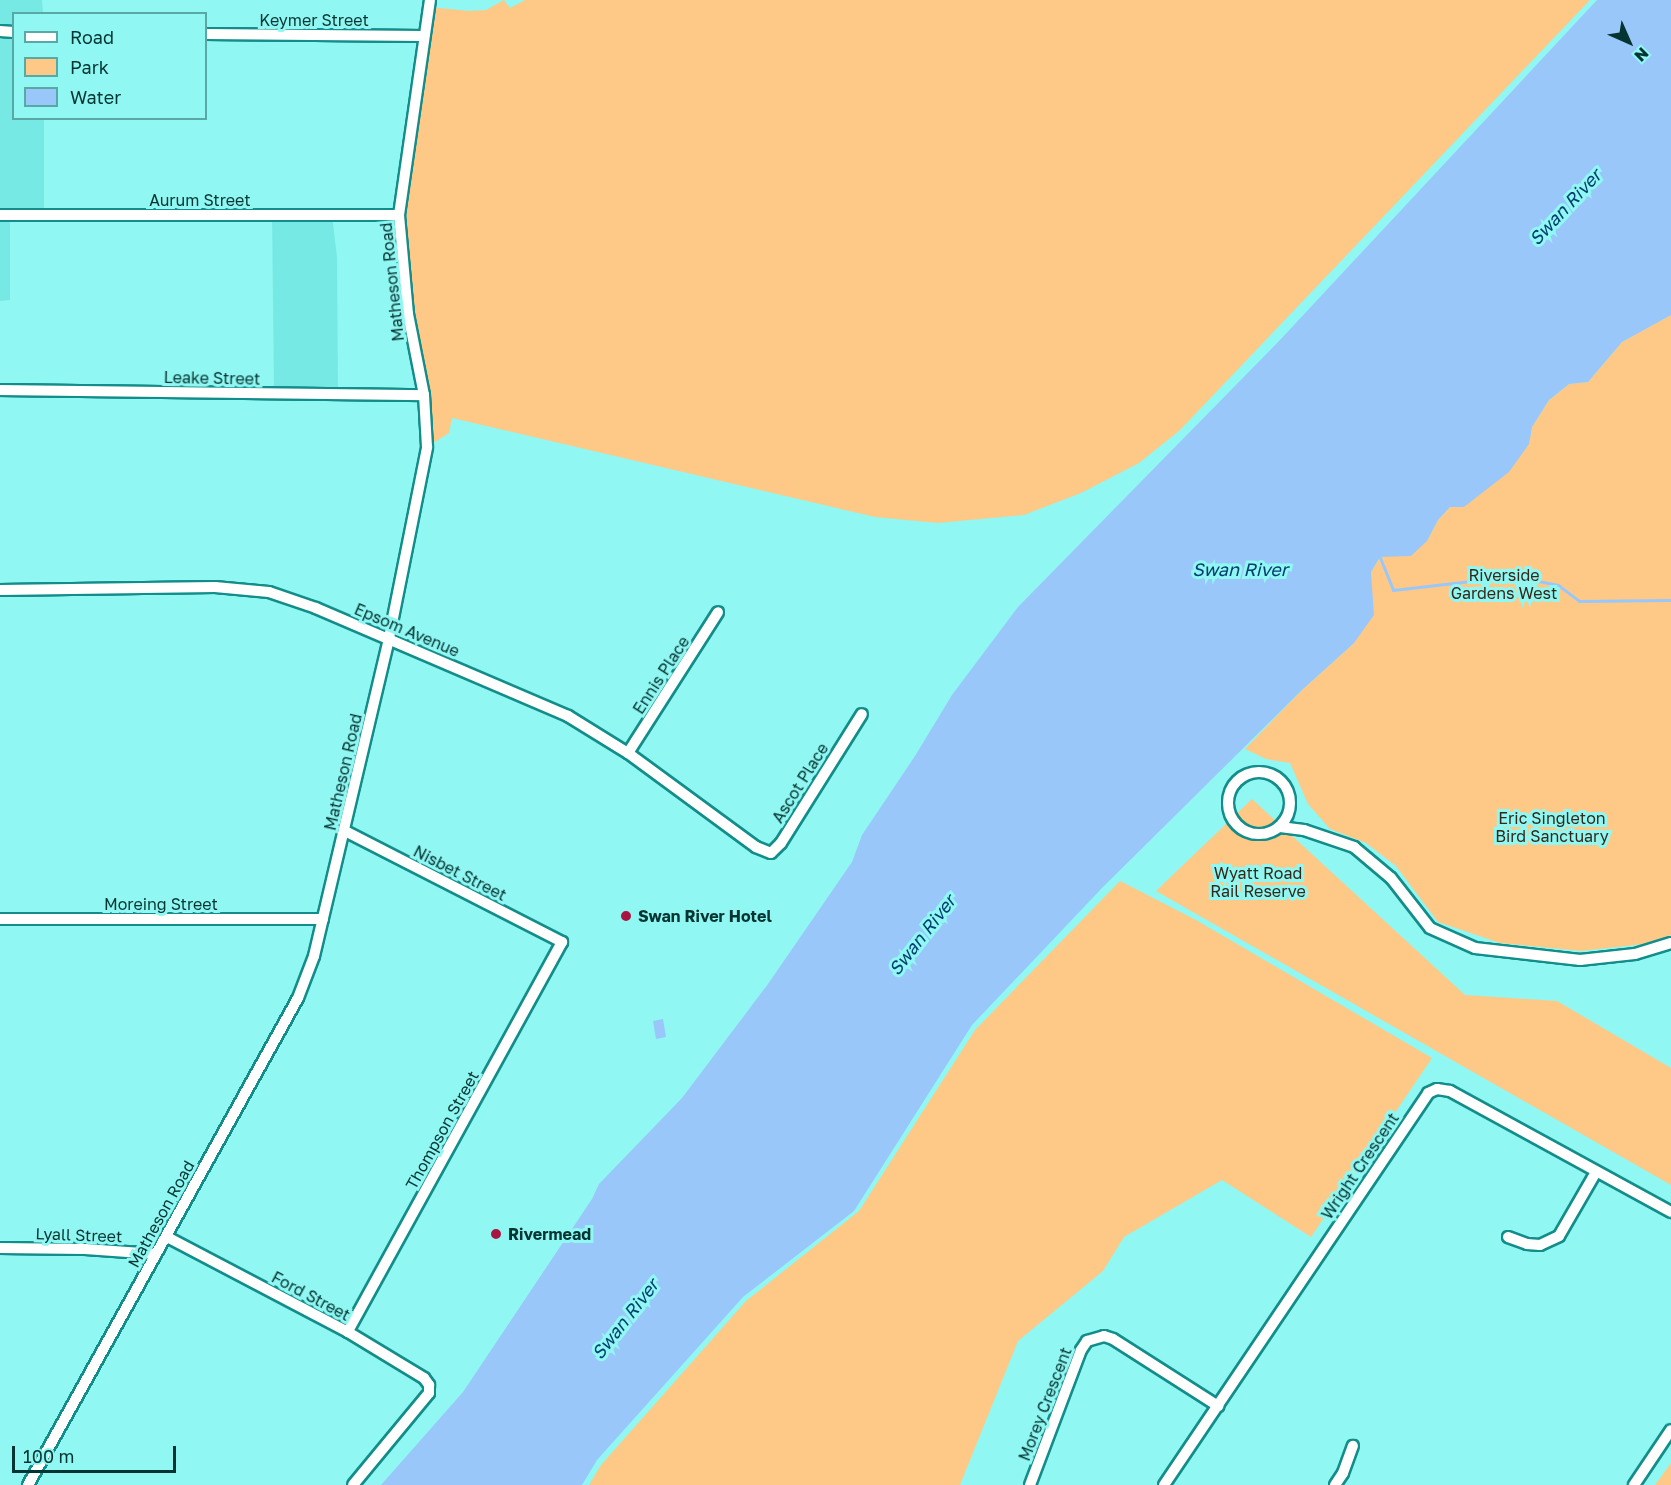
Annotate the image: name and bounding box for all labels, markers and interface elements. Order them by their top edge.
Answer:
street label: Keymer Street [259,10,369,30]
legend [12,12,207,120]
north arrow [1599,12,1659,72]
text: Road [70,26,114,48]
text: N [1630,43,1653,66]
text: Park [70,56,109,78]
text: Water [70,86,121,108]
water label: Swan River [1525,165,1605,249]
street label: Aurum Street [149,190,251,210]
street label: Matheson Road [376,222,408,342]
street label: Leake Street [164,368,260,388]
water label: Swan River [1192,558,1288,580]
park label: Riverside Gardens West [1451,565,1557,603]
street label: Epsom Avenue [352,599,462,661]
street label: Ennis Place [629,633,693,717]
street label: Matheson Road [320,712,366,832]
street label: Ascot Place [768,740,832,826]
park label: Eric Singleton Bird Sanctuary [1495,808,1609,846]
street label: Nisbet Street [410,841,510,905]
park label: Wyatt Road Rail Reserve [1210,863,1306,901]
water label: Swan River [884,891,960,979]
street label: Moreing Street [104,894,218,914]
place label: Swan River Hotel [638,906,772,926]
marker: Swan River Hotel [619,909,633,923]
street label: Thompson Street [401,1067,483,1193]
street label: Wright Crescent [1317,1109,1403,1223]
street label: Matheson Road [124,1157,198,1271]
street label: Lyall Street [35,1224,123,1246]
place label: Rivermead [508,1224,591,1244]
marker: Rivermead [489,1227,503,1241]
street label: Ford Street [268,1267,354,1325]
water label: Swan River [587,1275,663,1363]
street label: Morey Crescent [1015,1344,1075,1464]
scale bar [15,1434,178,1472]
text: 100 m [23,1445,74,1467]

